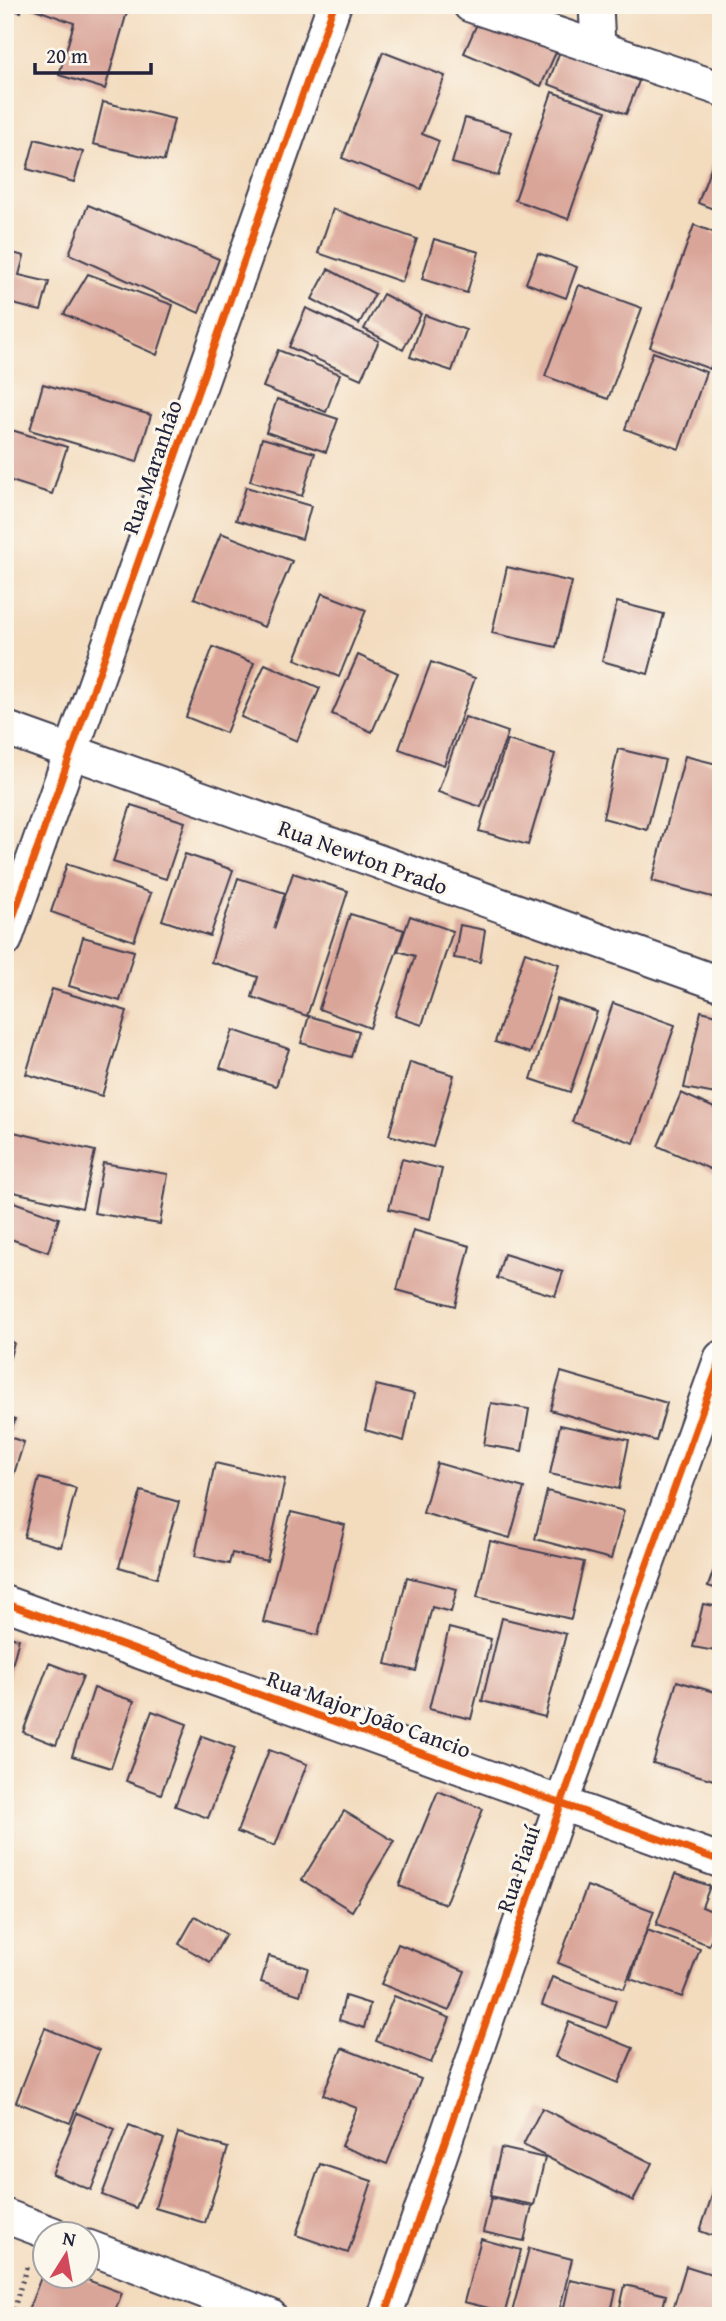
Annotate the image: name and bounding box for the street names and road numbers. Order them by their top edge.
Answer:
street label: Rua Maranhão [113,395,190,538]
street label: Rua Newton Prado [274,811,453,902]
street label: Rua Major João Cancio [262,1661,476,1766]
street label: Rua Piauí [487,1820,548,1917]

